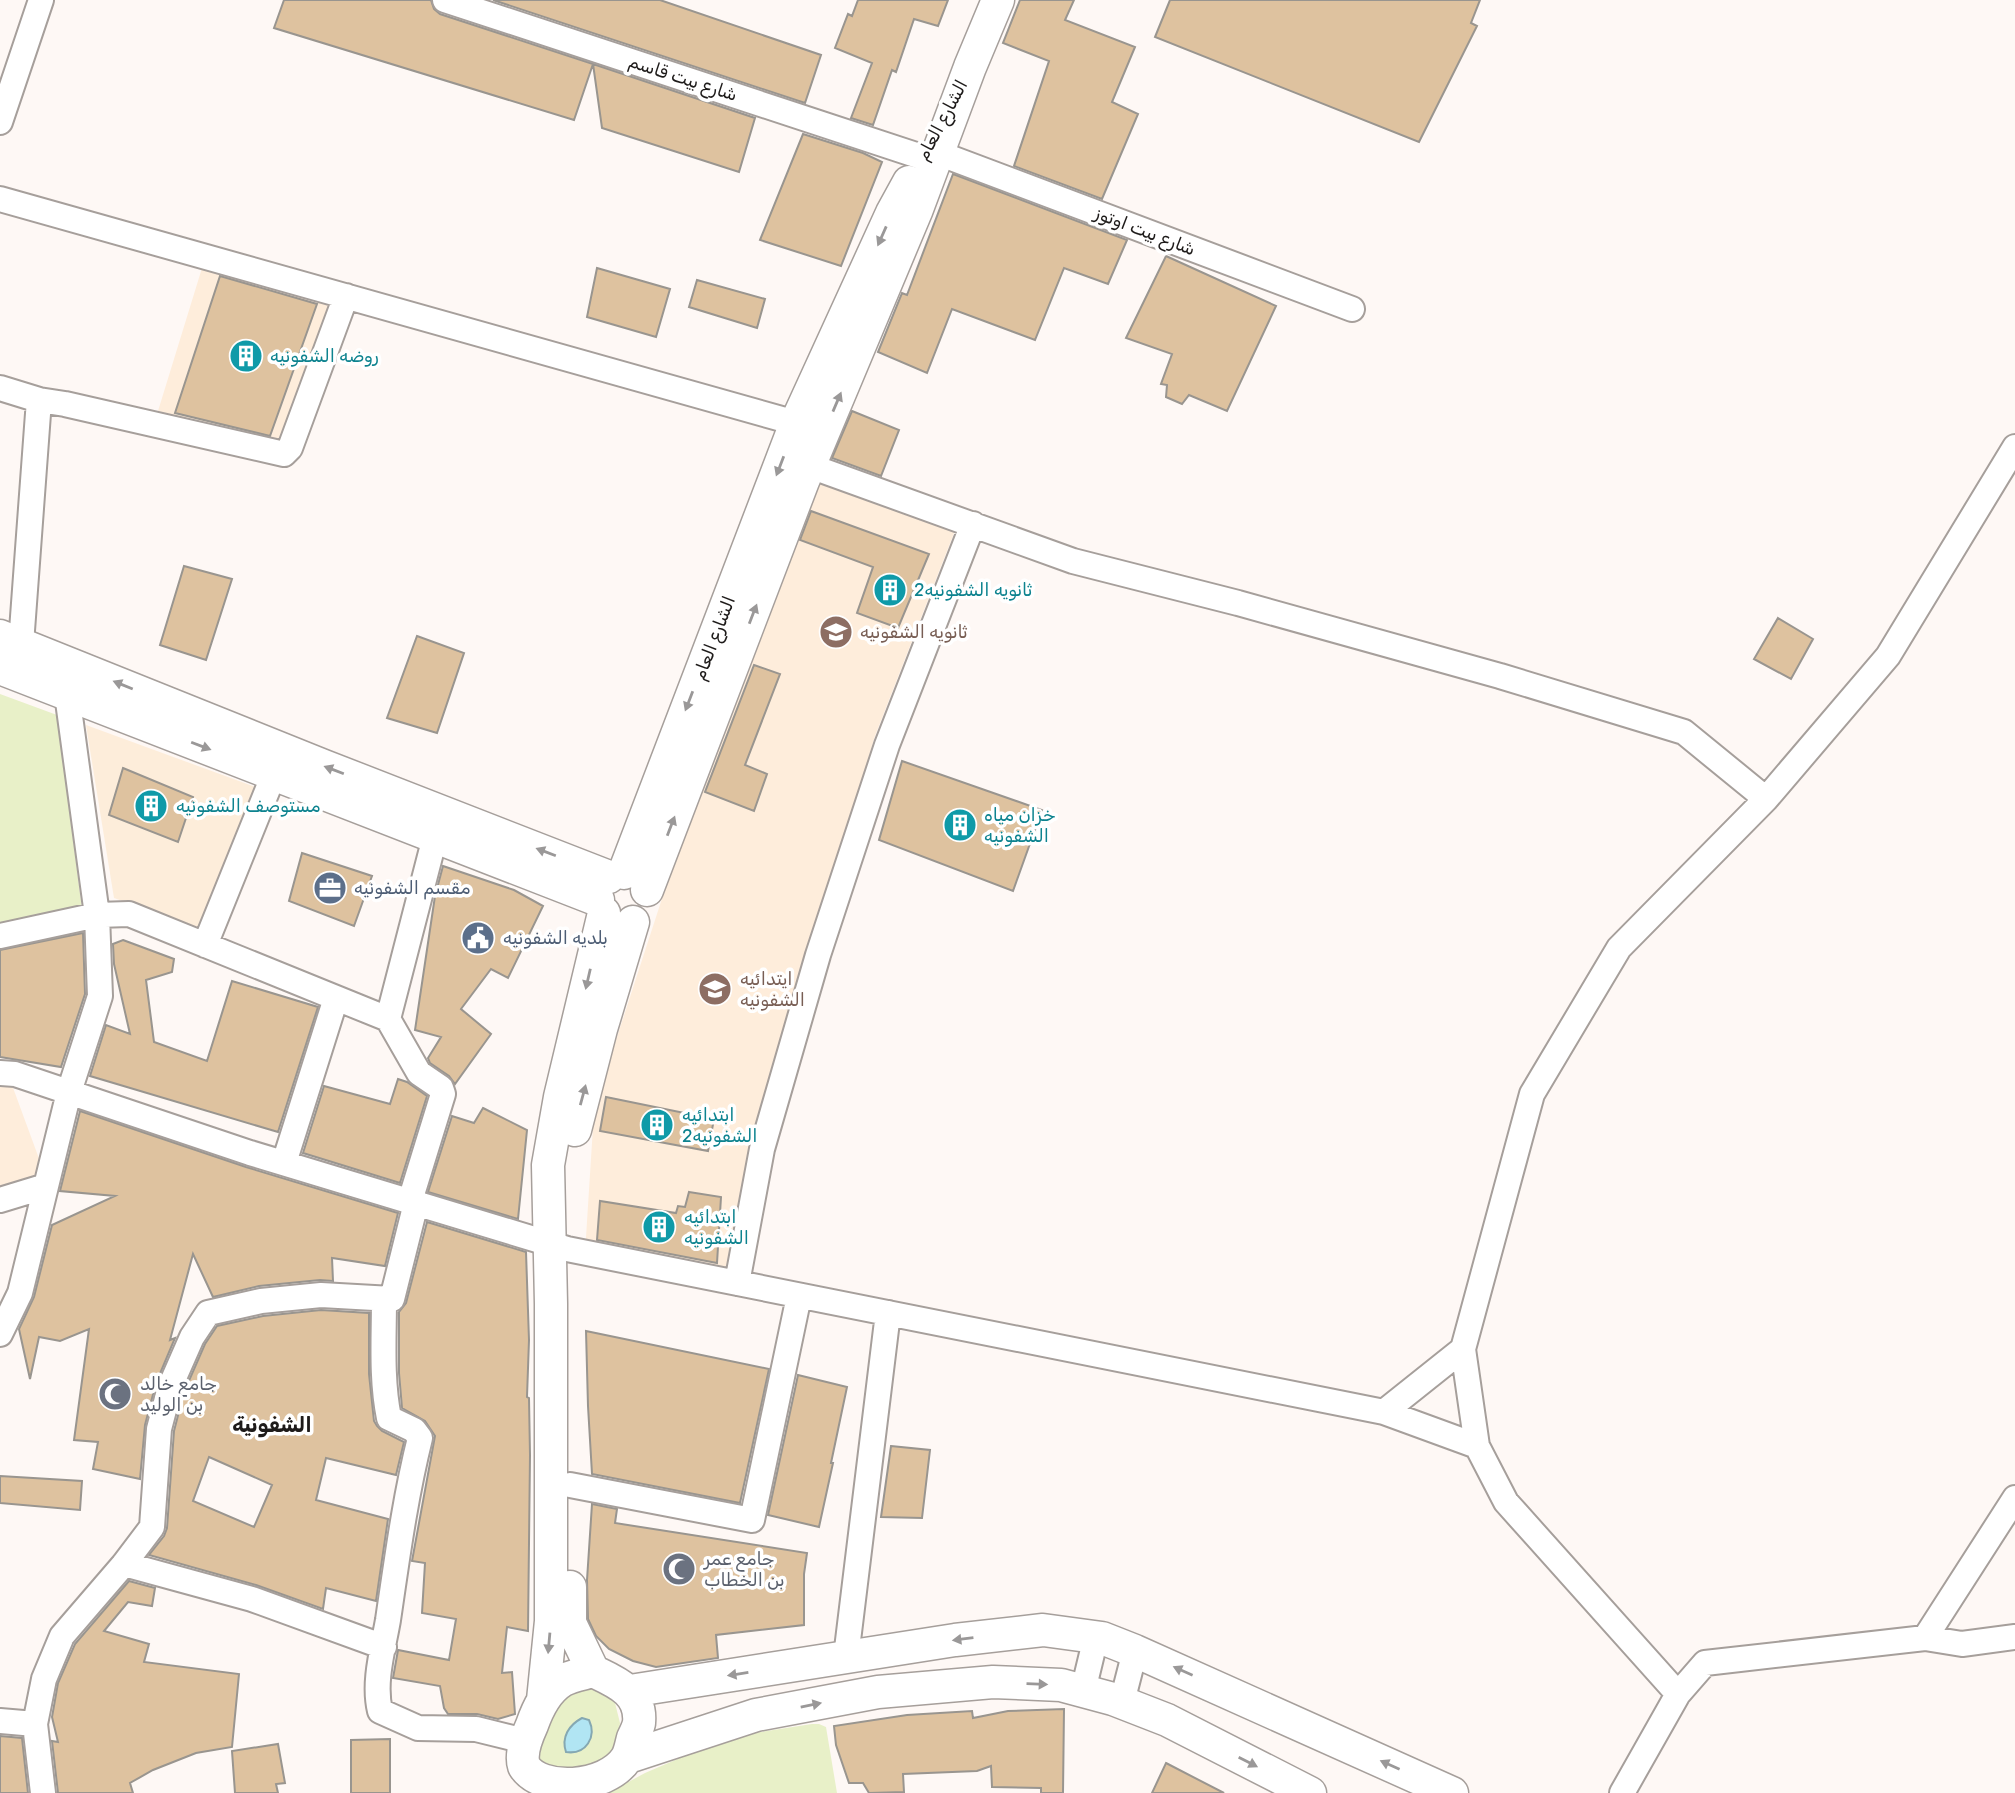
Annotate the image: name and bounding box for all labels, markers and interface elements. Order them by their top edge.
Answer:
street label: شارع بيت قاسم [626,50,740,107]
street label: الشارع العام [912,76,973,165]
street label: شارع بيت اوتوز [1090,201,1199,261]
one-way arrow [876,225,887,246]
building icon: روضه الشفونيه [227,337,265,375]
place label: روضه الشفونيه [270,345,379,367]
one-way arrow [831,391,842,412]
one-way arrow [774,456,785,477]
building icon: ثانويه الشفونيه2 [871,571,909,609]
place label: ثانويه الشفونيه2 [914,579,1032,601]
street label: الشارع العام [688,593,741,684]
one-way arrow [747,603,758,624]
school or university icon: ثانويه الشفونيه [817,613,855,651]
place label: ثانويه الشفونيه [860,621,968,643]
one-way arrow [112,679,133,690]
one-way arrow [684,691,695,712]
one-way arrow [190,741,211,752]
one-way arrow [323,764,344,775]
building icon: مستوصف الشفونيه [132,787,170,825]
place label: مستوصف الشفونيه [176,795,320,817]
place label: خزان مياه الشفونيه [984,804,1056,847]
building icon: خزان مياه الشفونيه [941,806,979,844]
one-way arrow [666,816,677,837]
one-way arrow [535,847,556,858]
office icon: مقسم الشفونيه [311,869,349,907]
place label: مقسم الشفونيه [354,877,470,900]
public building icon: بلديه الشفونيه [459,919,497,957]
place label: بلديه الشفونيه [503,927,608,949]
one-way arrow [582,968,593,990]
place label: ايتدائيه الشفونيه [740,968,805,1011]
school or university icon: ايتدائيه الشفونيه [696,970,734,1008]
one-way arrow [578,1084,588,1105]
place label: ابتدائيه الشفونيه2 [682,1104,758,1147]
building icon: ابتدائيه الشفونيه2 [638,1106,676,1144]
place label: ابتدائيه الشفونيه [684,1206,749,1249]
building icon: ابتدائيه الشفونيه [640,1208,678,1246]
place label: جامع خالد بن الوليد [140,1373,217,1416]
mosque icon: جامع خالد بن الوليد [96,1375,134,1413]
district label: الشفونية [232,1412,312,1438]
place label: جامع عمر بن الخطاب [703,1548,785,1591]
mosque icon: جامع عمر بن الخطاب [660,1550,698,1588]
one-way arrow [543,1632,554,1654]
one-way arrow [952,1634,974,1645]
one-way arrow [1173,1665,1193,1677]
one-way arrow [727,1668,749,1679]
one-way arrow [1026,1678,1048,1690]
one-way arrow [800,1699,822,1710]
one-way arrow [1238,1756,1258,1767]
one-way arrow [1380,1759,1400,1771]

